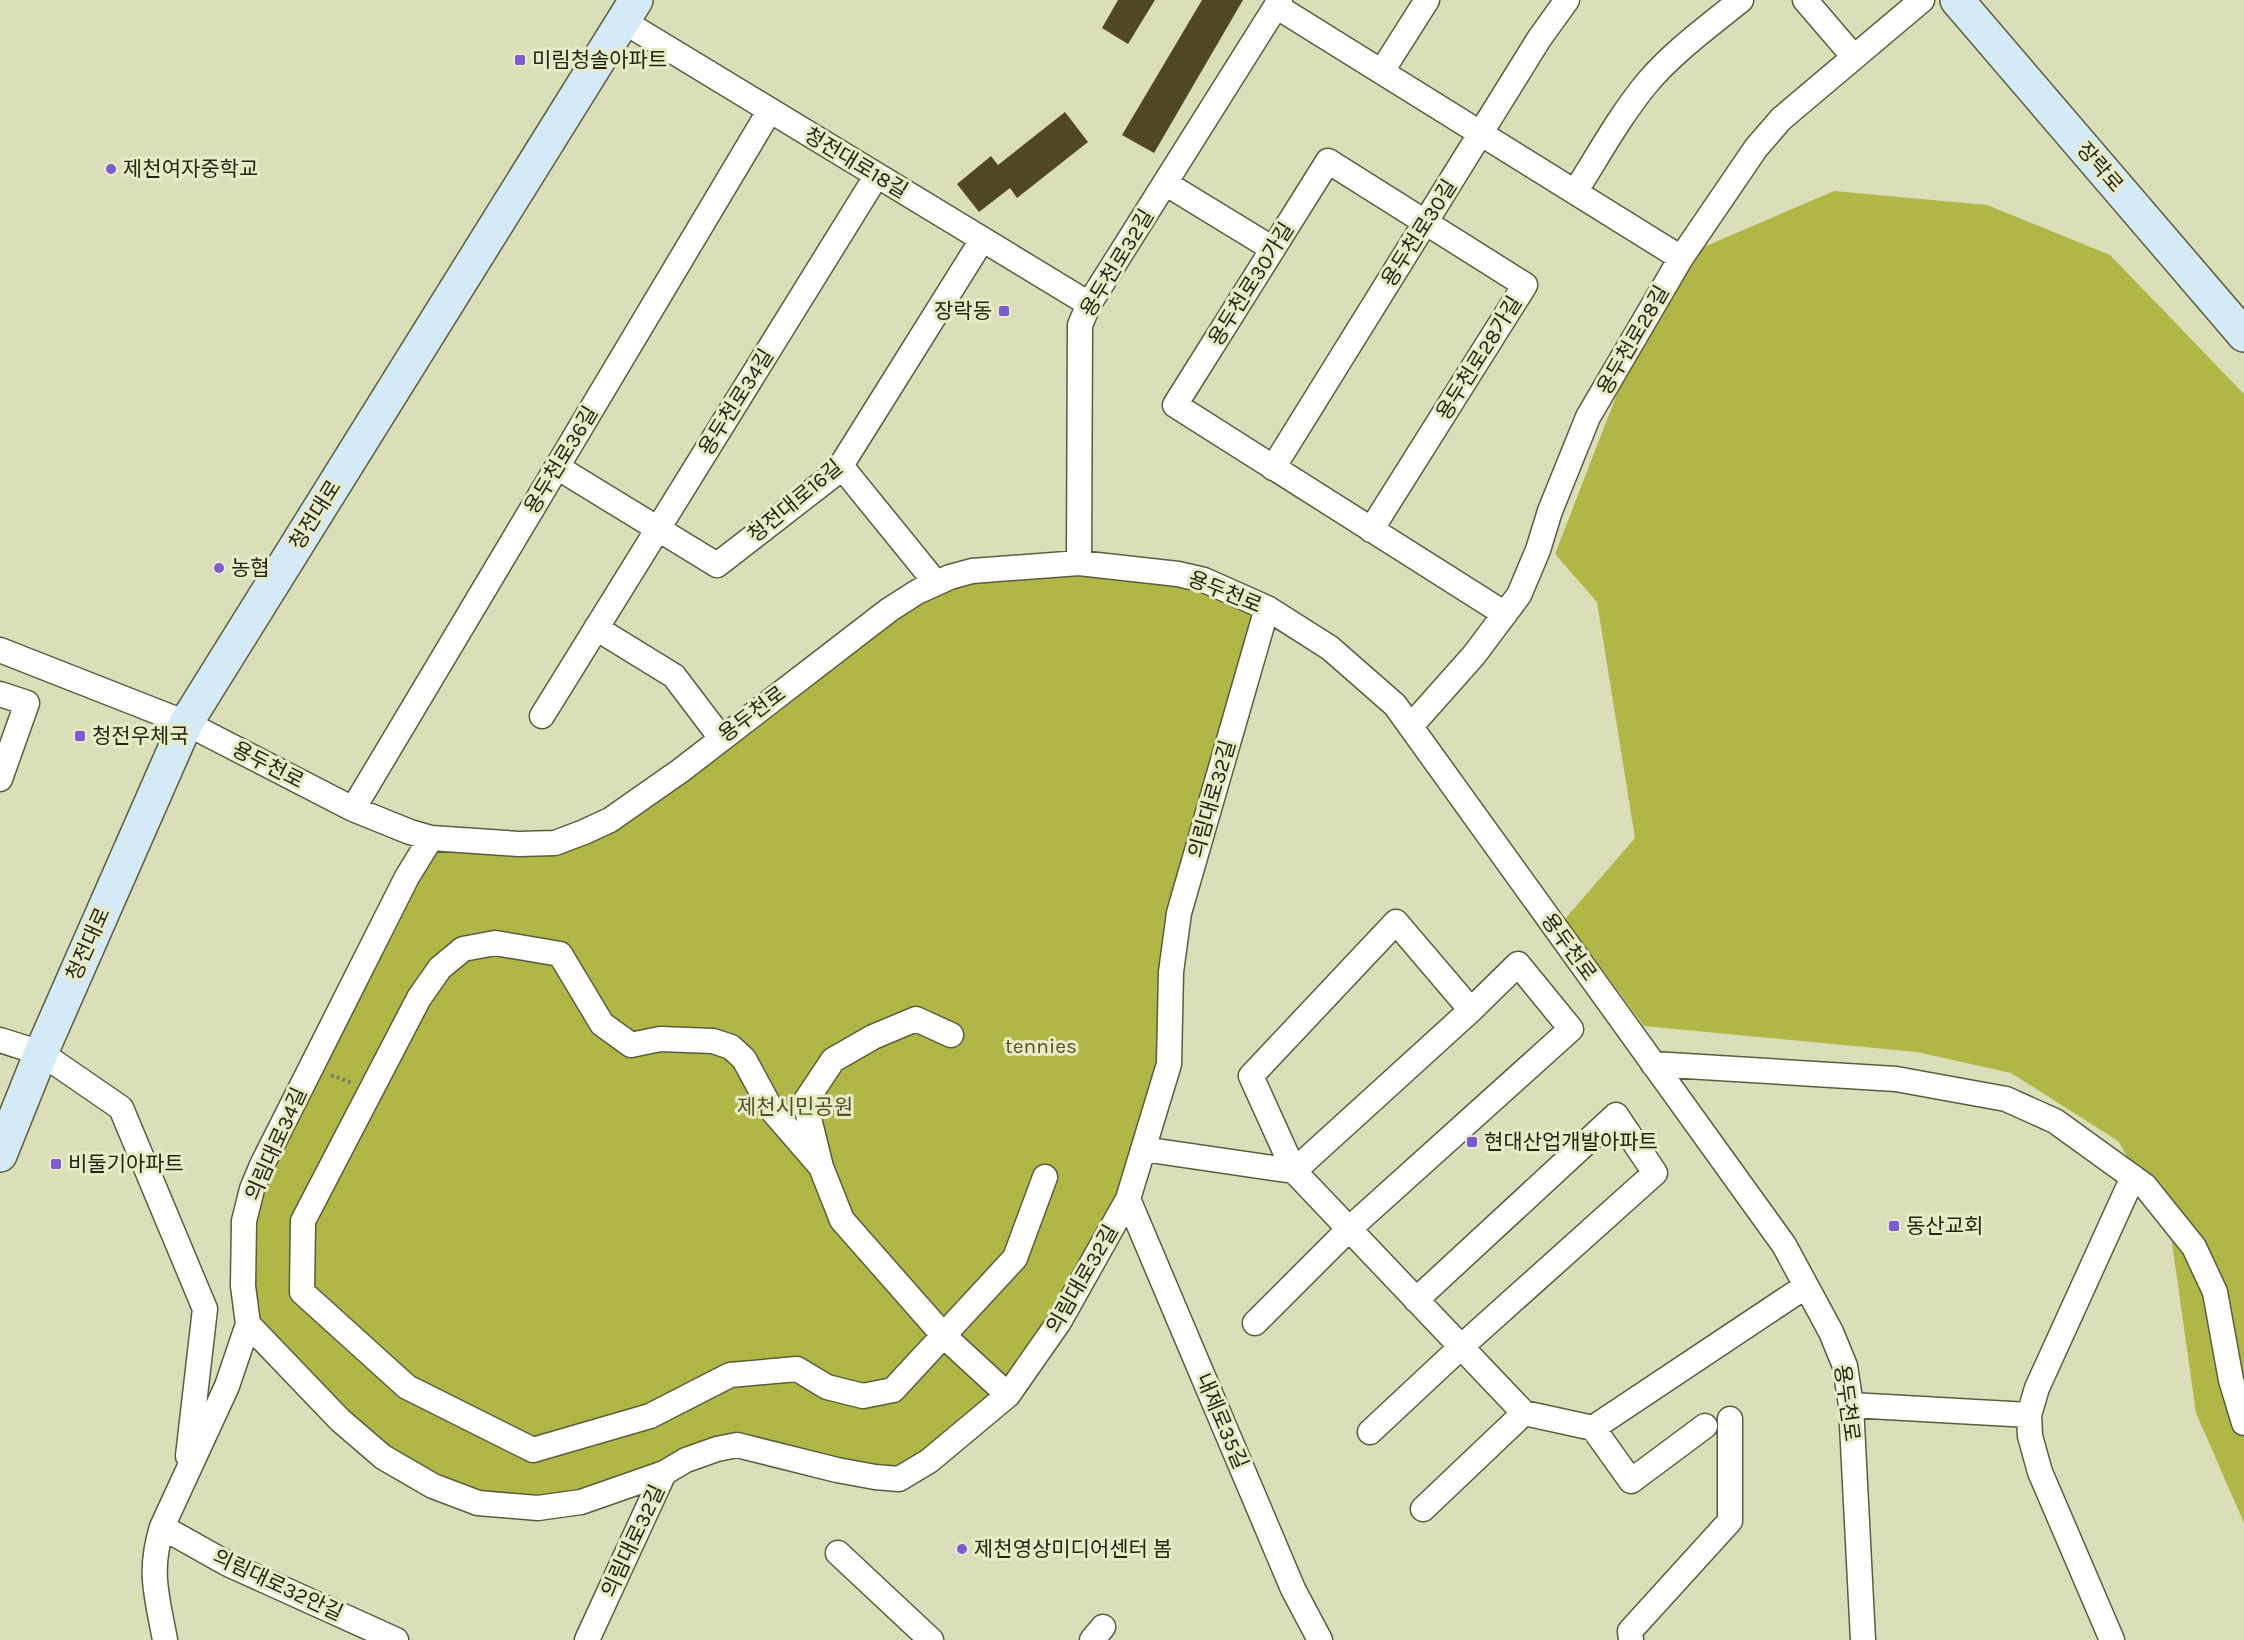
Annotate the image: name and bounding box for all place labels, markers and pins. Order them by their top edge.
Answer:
place label: 미림청솔아파트 [532,48,667,72]
marker: 미림청솔아파트 [513,53,527,67]
place label: 제천여자중학교 [123,157,258,181]
marker: 제천여자중학교 [104,162,118,176]
place label: 장락동 [934,299,992,323]
marker: 장락동 [997,304,1011,318]
place label: 농협 [231,556,270,580]
marker: 농협 [212,561,226,575]
place label: 청전우체국 [92,724,189,748]
marker: 청전우체국 [73,729,87,743]
place label: 현대산업개발아파트 [1484,1130,1658,1154]
marker: 현대산업개발아파트 [1465,1135,1479,1149]
place label: 비둘기아파트 [68,1152,184,1176]
marker: 비둘기아파트 [49,1157,63,1171]
place label: 동산교회 [1906,1214,1983,1238]
marker: 동산교회 [1887,1219,1901,1233]
place label: 제천영상미디어센터 봄 [974,1537,1172,1561]
marker: 제천영상미디어센터 봄 [955,1542,969,1556]

